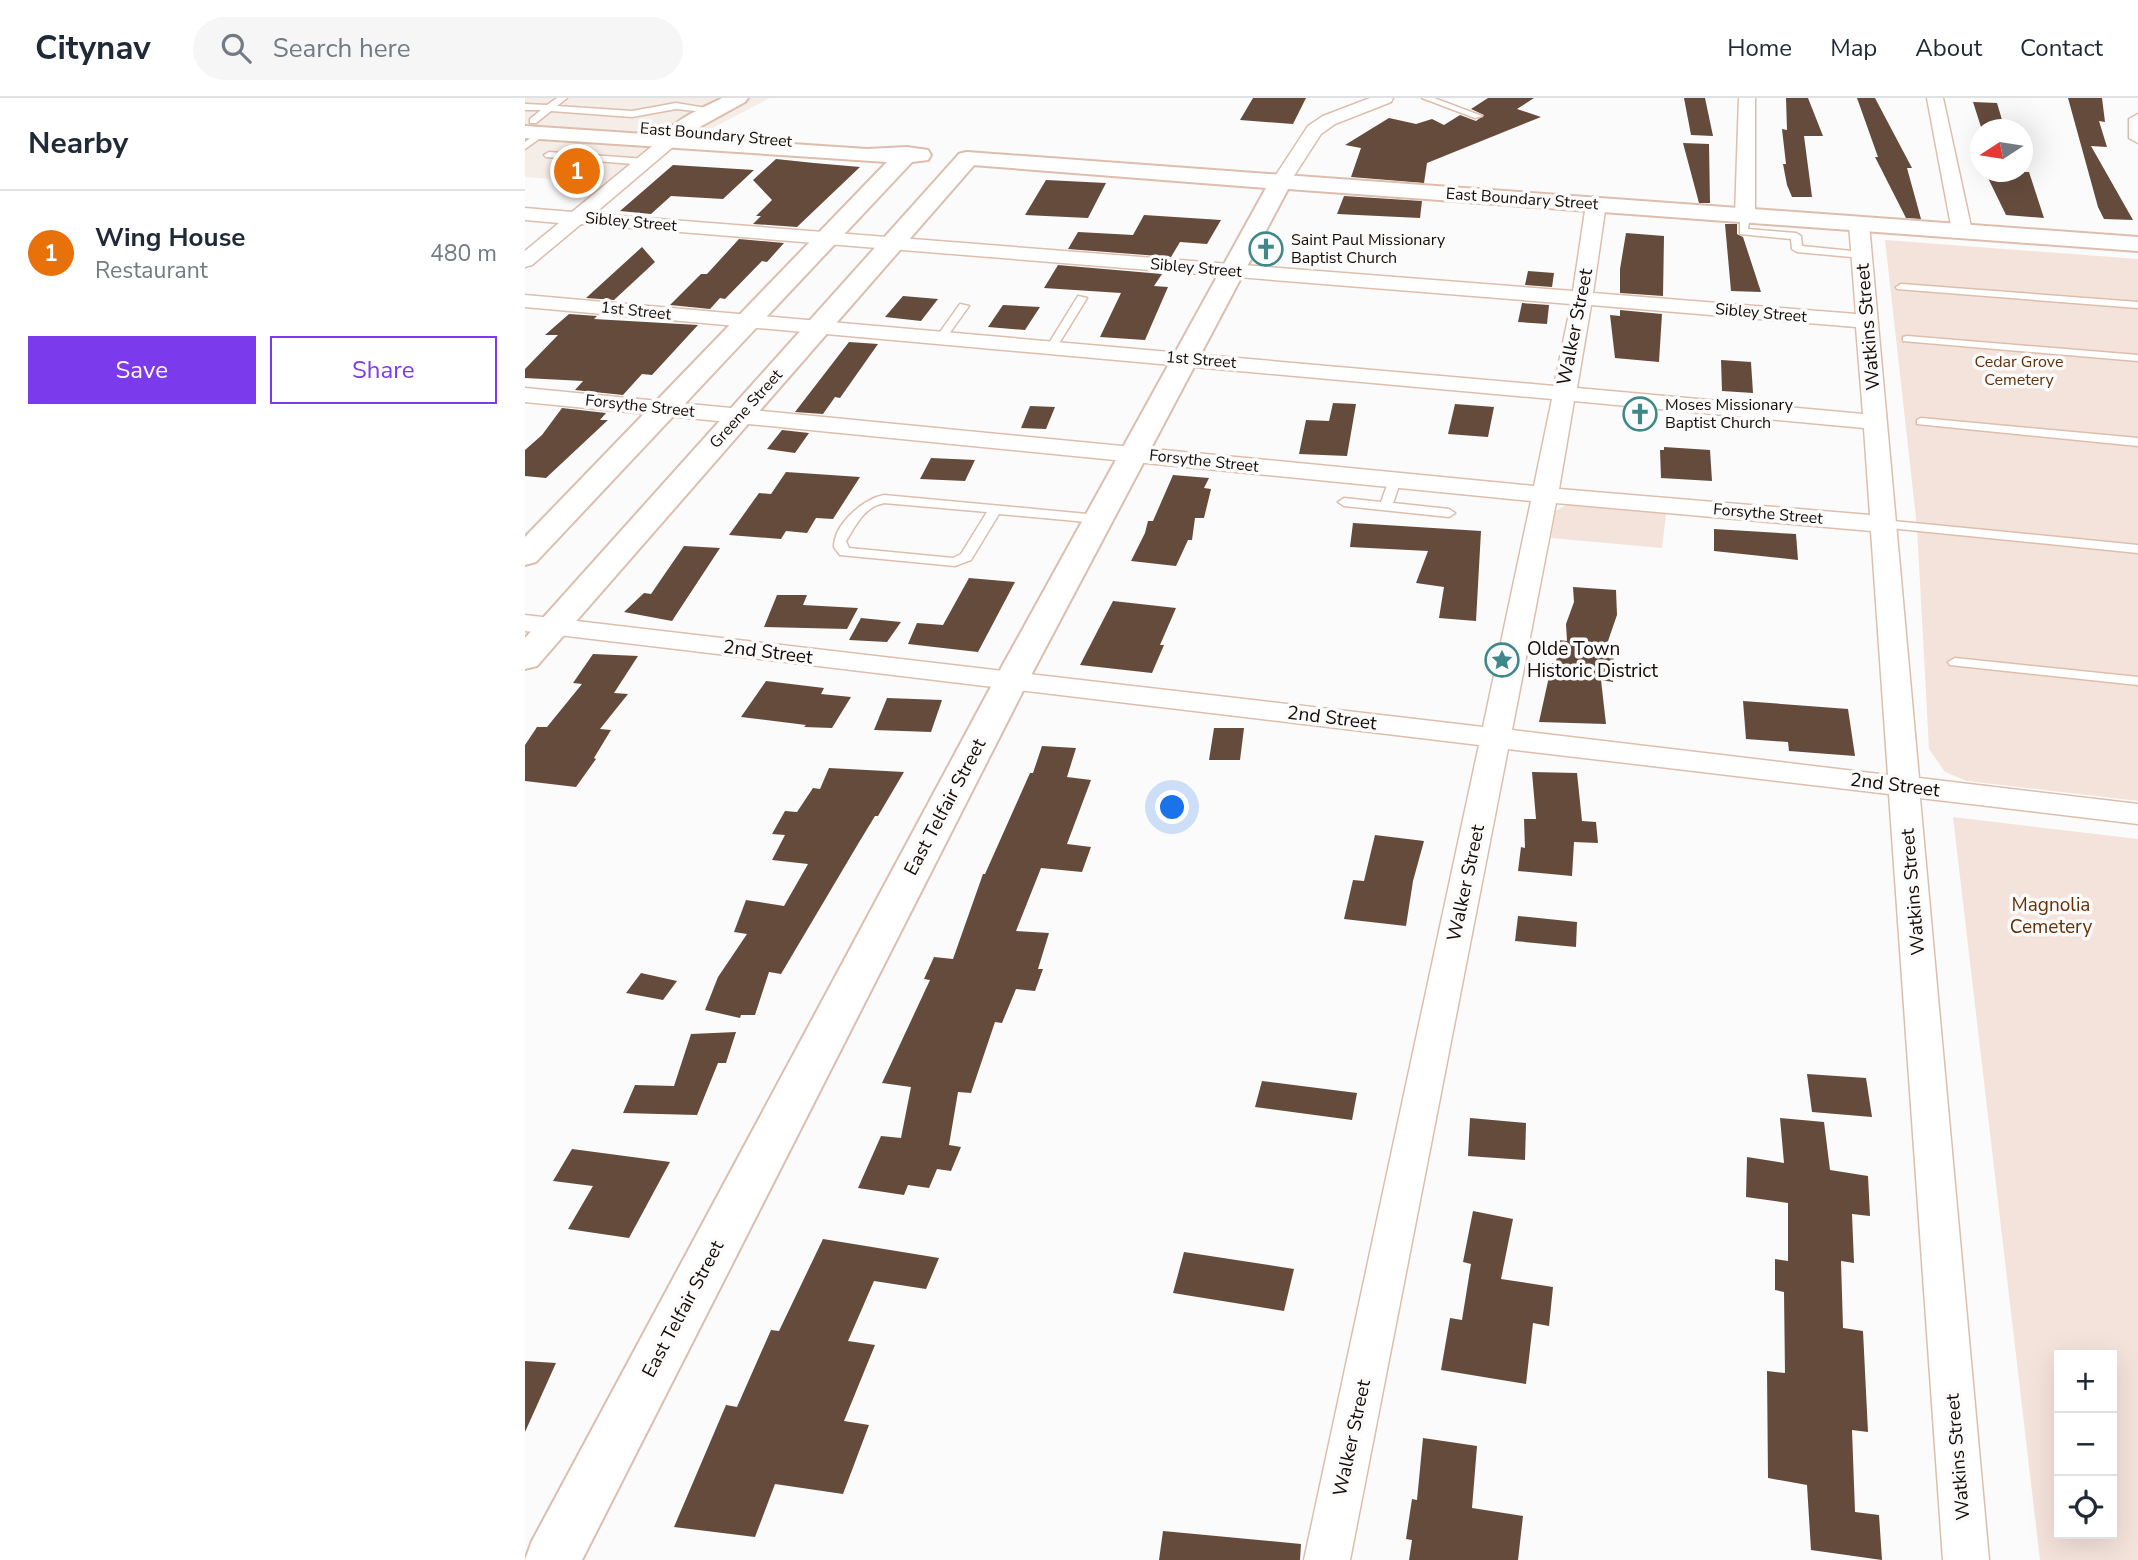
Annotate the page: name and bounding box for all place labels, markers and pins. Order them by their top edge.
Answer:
pin: 1 [554,145,600,197]
place label: Saint Paul Missionary Baptist Church [1291,229,1446,269]
church icon: Saint Paul Missionary Baptist Church [1247,230,1285,268]
place label: Moses Missionary Baptist Church [1665,394,1794,434]
church icon: Moses Missionary Baptist Church [1621,395,1659,433]
place label: Olde Town Historic District [1527,636,1658,684]
place icon: Olde Town Historic District [1483,641,1521,679]

